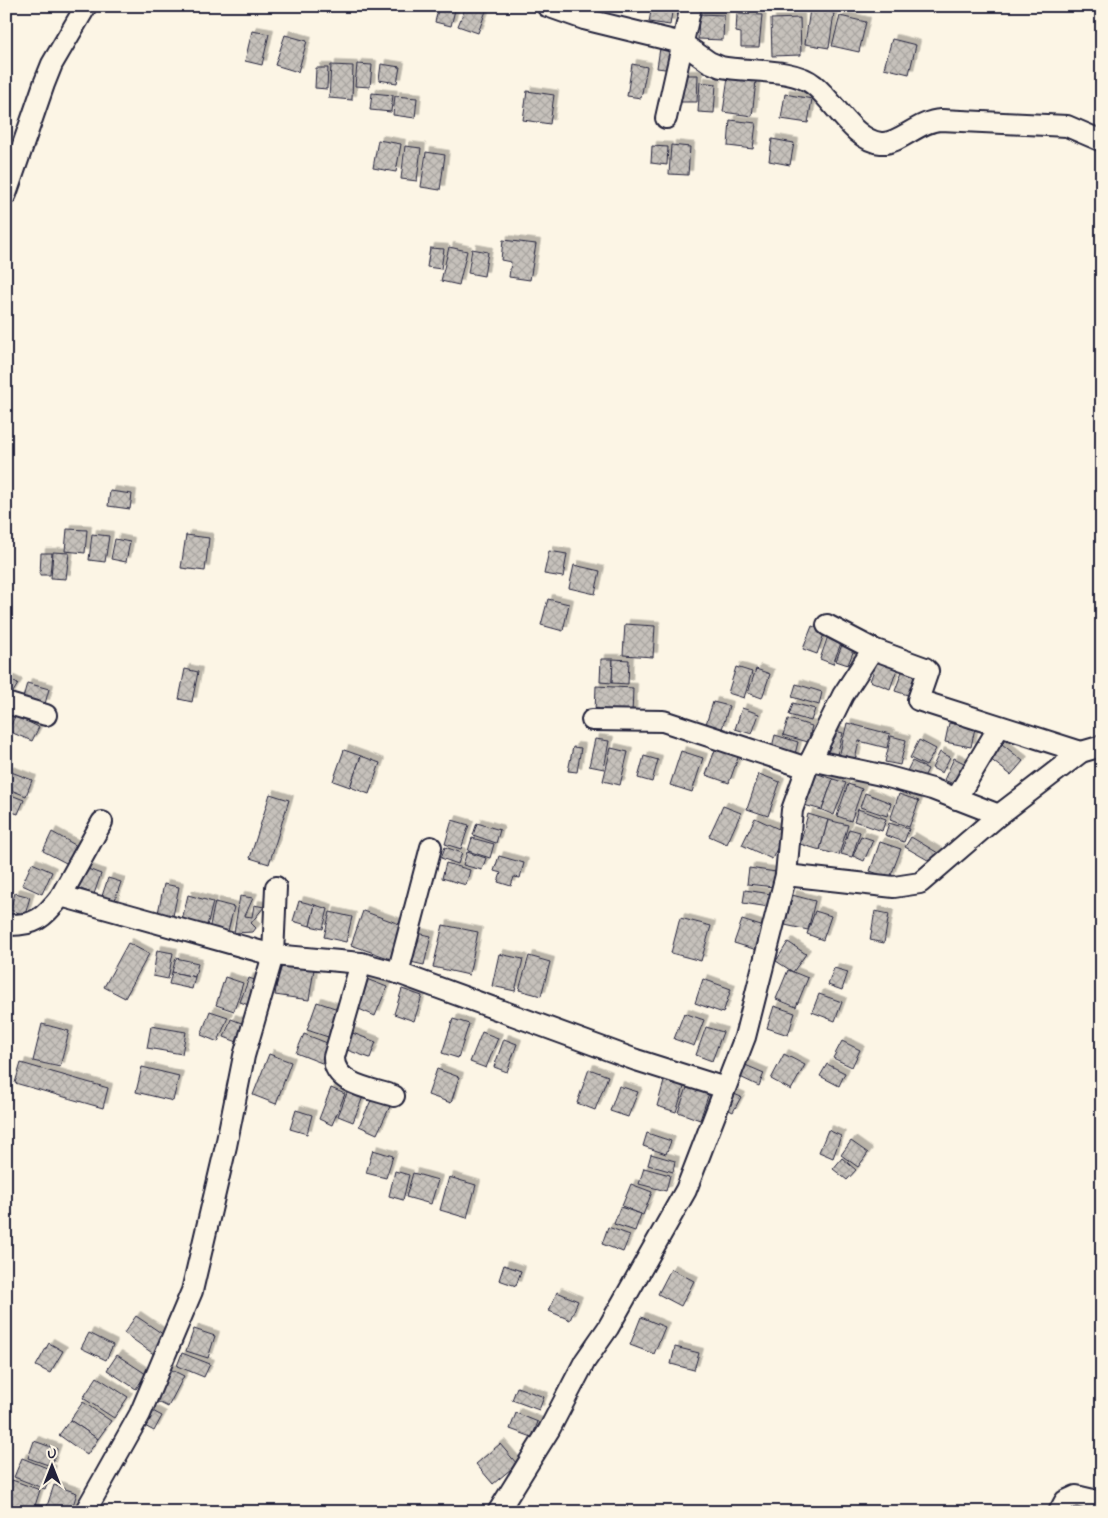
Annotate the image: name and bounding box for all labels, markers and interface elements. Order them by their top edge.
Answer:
north arrow [28,1440,78,1490]
text: U [47,1445,57,1463]

